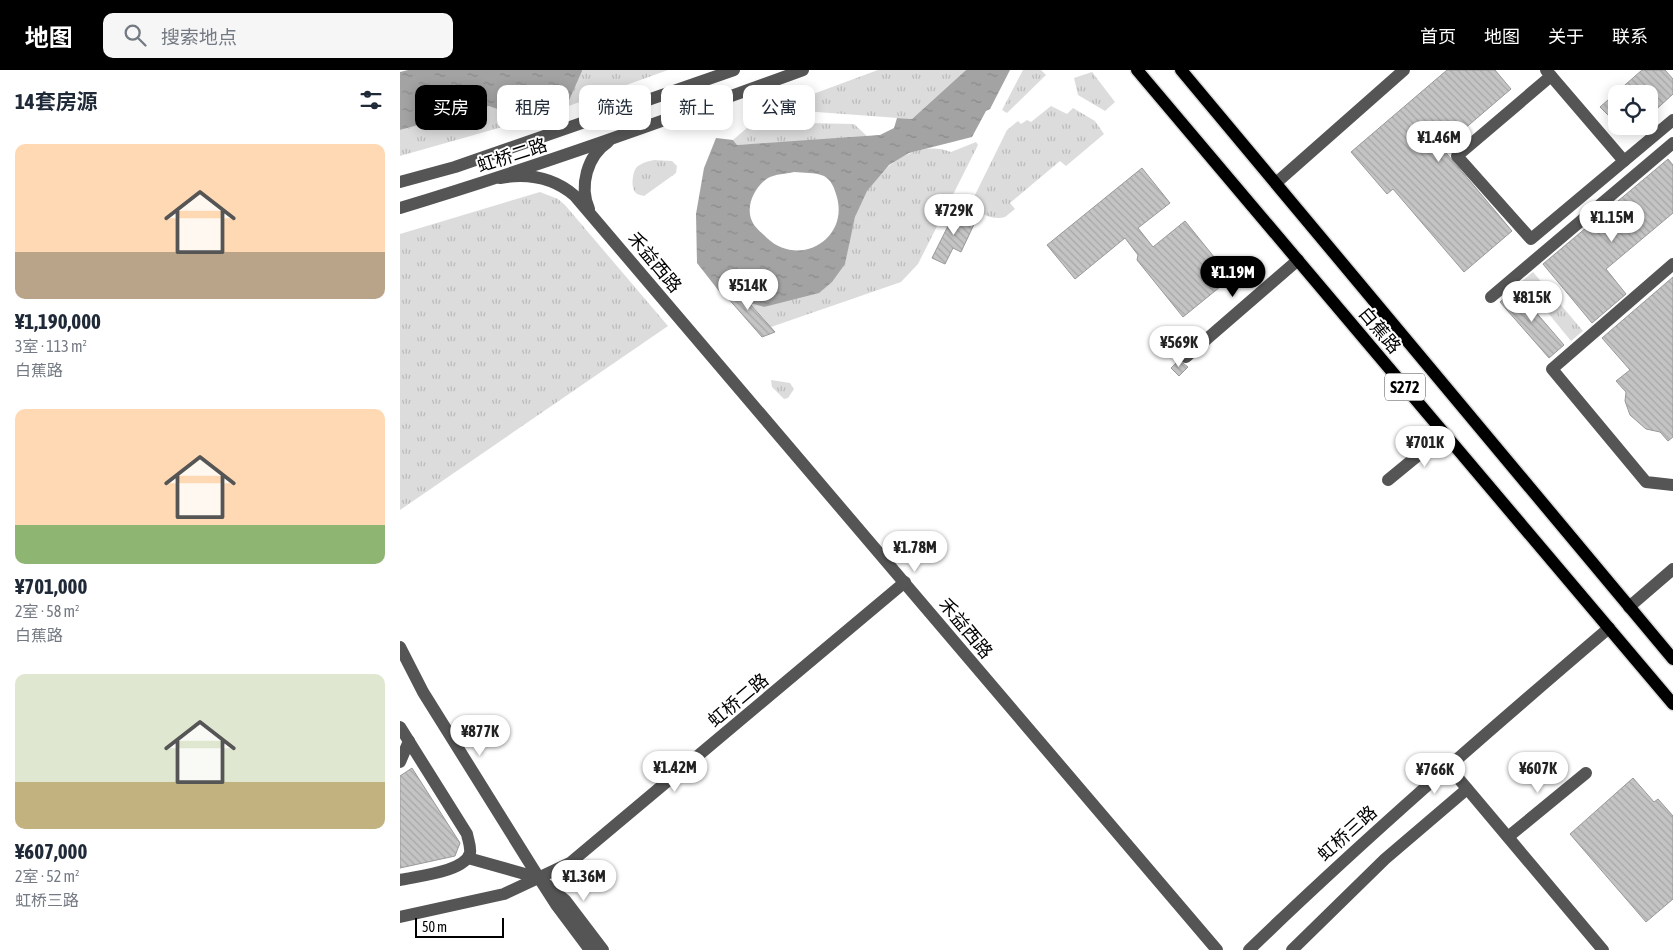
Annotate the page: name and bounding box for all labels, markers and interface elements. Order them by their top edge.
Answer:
search box [103,13,453,58]
icon: search [121,21,149,49]
text: 地图 [25,24,73,51]
text: 搜索地点 [161,26,237,48]
text: 首页 [1420,26,1456,47]
text: 地图 [1484,26,1520,47]
text: 关于 [1548,26,1584,47]
text: 联系 [1612,26,1648,47]
chip: 买房 [415,85,487,130]
chip: 租房 [497,85,569,130]
chip: 筛选 [579,85,651,130]
chip: 新上 [661,85,733,130]
chip: 公寓 [743,85,815,130]
map controls [1608,85,1658,135]
button: locate [1608,85,1658,135]
icon: filters [357,86,385,114]
text: 14套房源 [15,89,98,113]
pin: ¥1.46M [1398,121,1480,163]
text: ¥1.46M [1417,128,1461,146]
street label: 虹桥二路 [475,134,549,176]
icon: home [155,177,245,267]
pin: ¥729K [919,194,989,236]
pin: ¥1.15M [1571,200,1653,243]
text: ¥729K [935,201,973,219]
text: ¥1.15M [1590,208,1634,226]
street label: 禾益西路 [624,228,686,296]
pin: ¥1.19M [1192,256,1274,298]
text: ¥1.19M [1211,263,1255,281]
pin: ¥514K [713,268,783,311]
text: ¥514K [729,276,767,294]
pin: ¥815K [1497,280,1567,323]
text: ¥815K [1513,288,1551,306]
street label: 白蕉路 [1355,303,1405,357]
text: ¥1,190,000 [15,309,101,333]
pin: ¥569K [1144,326,1214,368]
text: ¥569K [1160,333,1198,351]
text: 3室 · 113 m² [15,337,87,355]
text: 白蕉路 [15,361,63,379]
road number: S272 [1385,374,1425,400]
pin: ¥701K [1390,426,1460,468]
text: ¥701K [1406,433,1444,451]
icon: home [155,442,245,532]
pin: ¥1.78M [874,530,956,573]
text: ¥1.78M [893,538,937,556]
text: ¥701,000 [15,574,87,598]
street label: 禾益西路 [935,594,997,662]
text: 2室 · 58 m² [15,602,80,620]
text: 白蕉路 [15,626,63,644]
street label: 虹桥二路 [704,669,772,731]
icon: home [155,707,245,797]
pin: ¥877K [445,714,515,757]
text: ¥877K [461,722,499,740]
pin: ¥1.42M [634,750,716,793]
pin: ¥766K [1400,752,1470,795]
pin: ¥607K [1503,752,1573,794]
text: ¥1.42M [653,758,697,776]
text: ¥607K [1519,759,1557,777]
text: ¥766K [1416,760,1454,778]
street label: 虹桥三路 [1313,801,1381,865]
text: ¥607,000 [15,839,87,863]
pin: ¥1.36M [543,860,625,902]
text: 2室 · 52 m² [15,867,80,885]
text: ¥1.36M [562,867,606,885]
text: 虹桥三路 [15,891,79,909]
scale bar [415,915,504,938]
text: 50 m [422,919,447,935]

